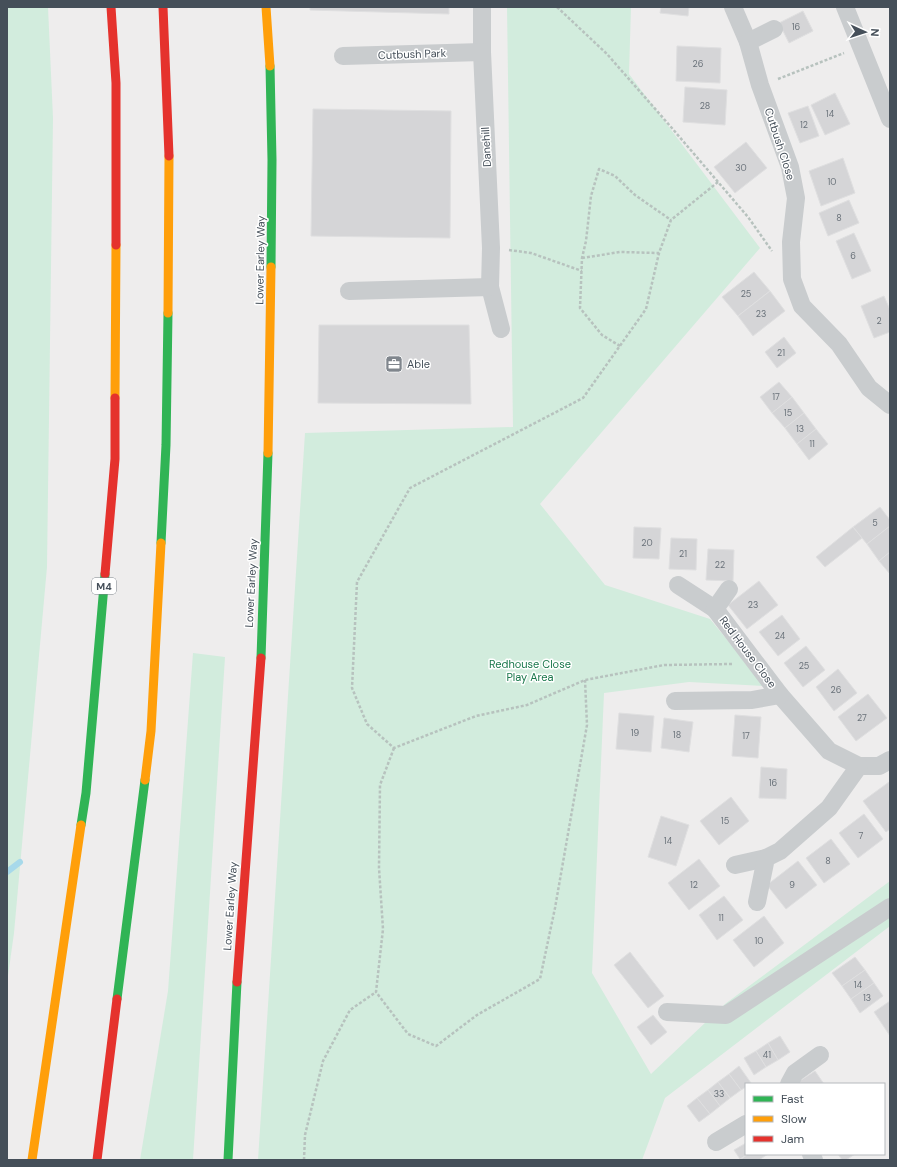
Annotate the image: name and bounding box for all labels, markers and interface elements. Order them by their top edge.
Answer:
north arrow [845,12,885,52]
house number: 16 [792,21,801,33]
text: N [868,28,882,37]
street label: Cutbush Park [378,46,447,62]
house number: 26 [693,58,704,70]
house number: 28 [700,100,710,112]
street label: Cutbush Close [762,106,798,182]
house number: 14 [826,108,835,120]
house number: 12 [800,119,808,131]
street label: Danehill [478,127,494,167]
house number: 30 [735,162,747,174]
house number: 10 [828,176,836,188]
house number: 8 [836,212,842,224]
street label: Lower Earley Way [252,215,268,305]
house number: 6 [850,250,856,262]
house number: 25 [741,288,751,300]
house number: 23 [756,308,766,320]
house number: 2 [876,315,882,327]
house number: 21 [777,347,785,359]
office icon: Able [384,354,404,374]
place label: Able [407,357,430,371]
house number: 17 [772,391,780,403]
house number: 15 [784,407,792,419]
house number: 13 [796,423,804,435]
house number: 11 [809,438,815,450]
house number: 5 [872,517,878,529]
house number: 20 [641,537,653,549]
street label: Lower Earley Way [242,538,260,628]
house number: 21 [679,548,687,560]
house number: 22 [715,559,725,571]
road number: M4 [92,578,116,594]
house number: 23 [748,599,758,611]
street label: Red House Close [717,613,779,691]
house number: 24 [775,630,786,642]
park label: Redhouse Close Play Area [489,657,571,684]
house number: 25 [799,660,809,672]
house number: 26 [831,684,842,696]
house number: 27 [857,712,867,724]
house number: 19 [631,727,640,739]
house number: 18 [673,729,681,741]
house number: 17 [742,730,750,742]
house number: 16 [769,777,778,789]
house number: 15 [721,815,729,827]
house number: 7 [859,830,864,842]
house number: 14 [664,835,673,847]
house number: 8 [825,855,831,867]
street label: Lower Earley Way [220,861,240,951]
house number: 12 [690,879,698,891]
house number: 9 [789,879,795,891]
house number: 11 [718,912,724,924]
house number: 10 [755,935,763,947]
house number: 14 [854,979,863,991]
house number: 13 [863,992,871,1004]
house number: 41 [763,1049,771,1061]
legend [745,1083,885,1155]
house number: 33 [714,1088,724,1100]
text: Fast [781,1091,804,1107]
text: Slow [781,1111,807,1127]
text: Jam [781,1131,804,1147]

